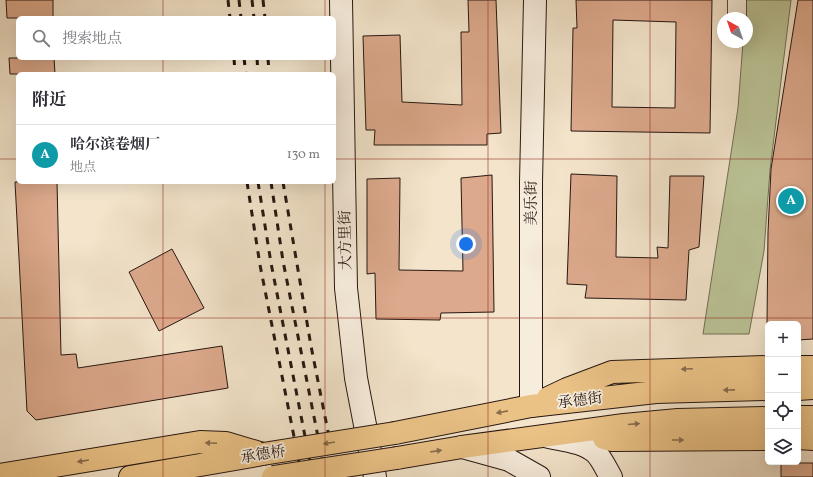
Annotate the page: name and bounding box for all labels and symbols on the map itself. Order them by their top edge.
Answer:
north arrow [717,12,753,48]
street label: 美乐街 [522,180,543,226]
pin: A [778,186,804,216]
street label: 大方里街 [335,210,358,270]
your location [456,234,476,254]
one-way arrow [680,366,693,372]
one-way arrow [722,387,735,393]
street label: 承德街 [557,388,604,415]
one-way arrow [496,409,509,415]
one-way arrow [628,421,640,428]
one-way arrow [672,437,685,443]
one-way arrow [204,440,217,446]
one-way arrow [323,440,335,446]
street label: 承德桥 [239,442,287,469]
one-way arrow [430,448,442,454]
one-way arrow [76,459,89,465]

